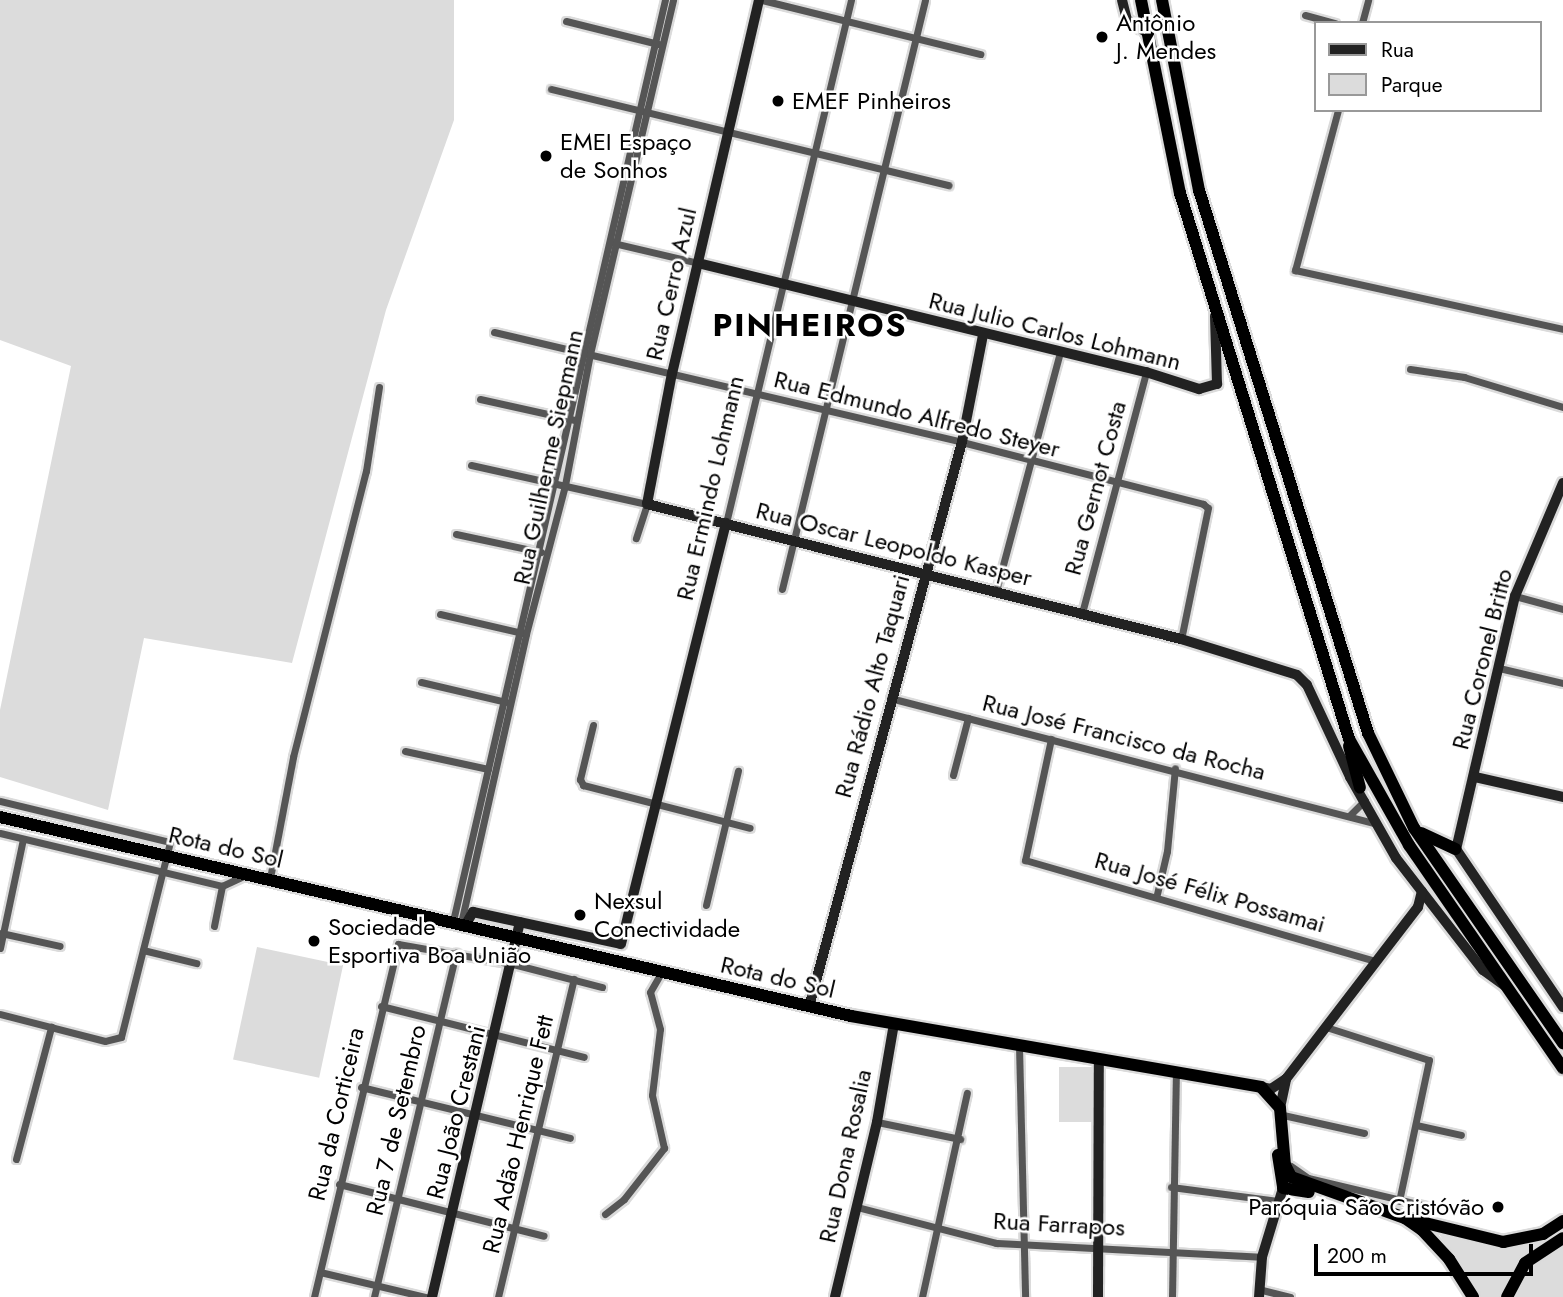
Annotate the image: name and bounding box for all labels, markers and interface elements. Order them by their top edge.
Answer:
place label: Antônio J. Mendes [1116,9,1216,65]
legend [1314,21,1542,112]
marker: Antônio J. Mendes [1094,29,1110,45]
text: Rua [1381,35,1414,65]
text: Parque [1381,70,1443,100]
place label: EMEF Pinheiros [792,87,951,115]
marker: EMEF Pinheiros [770,93,786,109]
place label: EMEI Espaço de Sonhos [560,128,692,184]
marker: EMEI Espaço de Sonhos [538,148,554,164]
street label: Rua Cerro Azul [639,205,703,363]
street label: Rua Julio Carlos Lohmann [926,286,1184,376]
district label: PINHEIROS [714,306,906,344]
street label: Rua Guilherme Siepmann [507,327,589,587]
street label: Rua Edmundo Alfredo Steyer [771,365,1063,463]
street label: Rua Ermindo Lohmann [670,373,750,603]
street label: Rua Gernot Costa [1058,398,1132,578]
street label: Rua Oscar Leopoldo Kasper [753,496,1035,592]
street label: Rua Coronel Britto [1446,566,1518,752]
street label: Rua Rádio Alto Taquari [828,571,916,801]
street label: Rua José Francisco da Rocha [980,688,1268,786]
street label: Rota do Sol [166,820,286,874]
street label: Rua José Félix Possamai [1091,845,1329,939]
place label: Nexsul Conectividade [594,887,740,943]
marker: Nexsul Conectividade [572,907,588,923]
place label: Sociedade Esportiva Boa União [328,913,531,969]
marker: Sociedade Esportiva Boa União [306,933,322,949]
street label: Rota do Sol [718,950,838,1004]
street label: Rua Adão Henrique Fett [477,1012,559,1256]
street label: Rua 7 de Setembro [360,1022,432,1218]
street label: Rua João Crestani [420,1022,492,1202]
street label: Rua da Corticeira [302,1025,370,1203]
street label: Rua Dona Rosalia [813,1067,877,1245]
place label: Paróquia São Cristóvão [1248,1193,1484,1221]
marker: Paróquia São Cristóvão [1490,1199,1506,1215]
street label: Rua Farrapos [992,1206,1126,1242]
scale bar [1318,1230,1537,1274]
text: 200 m [1327,1241,1387,1271]

